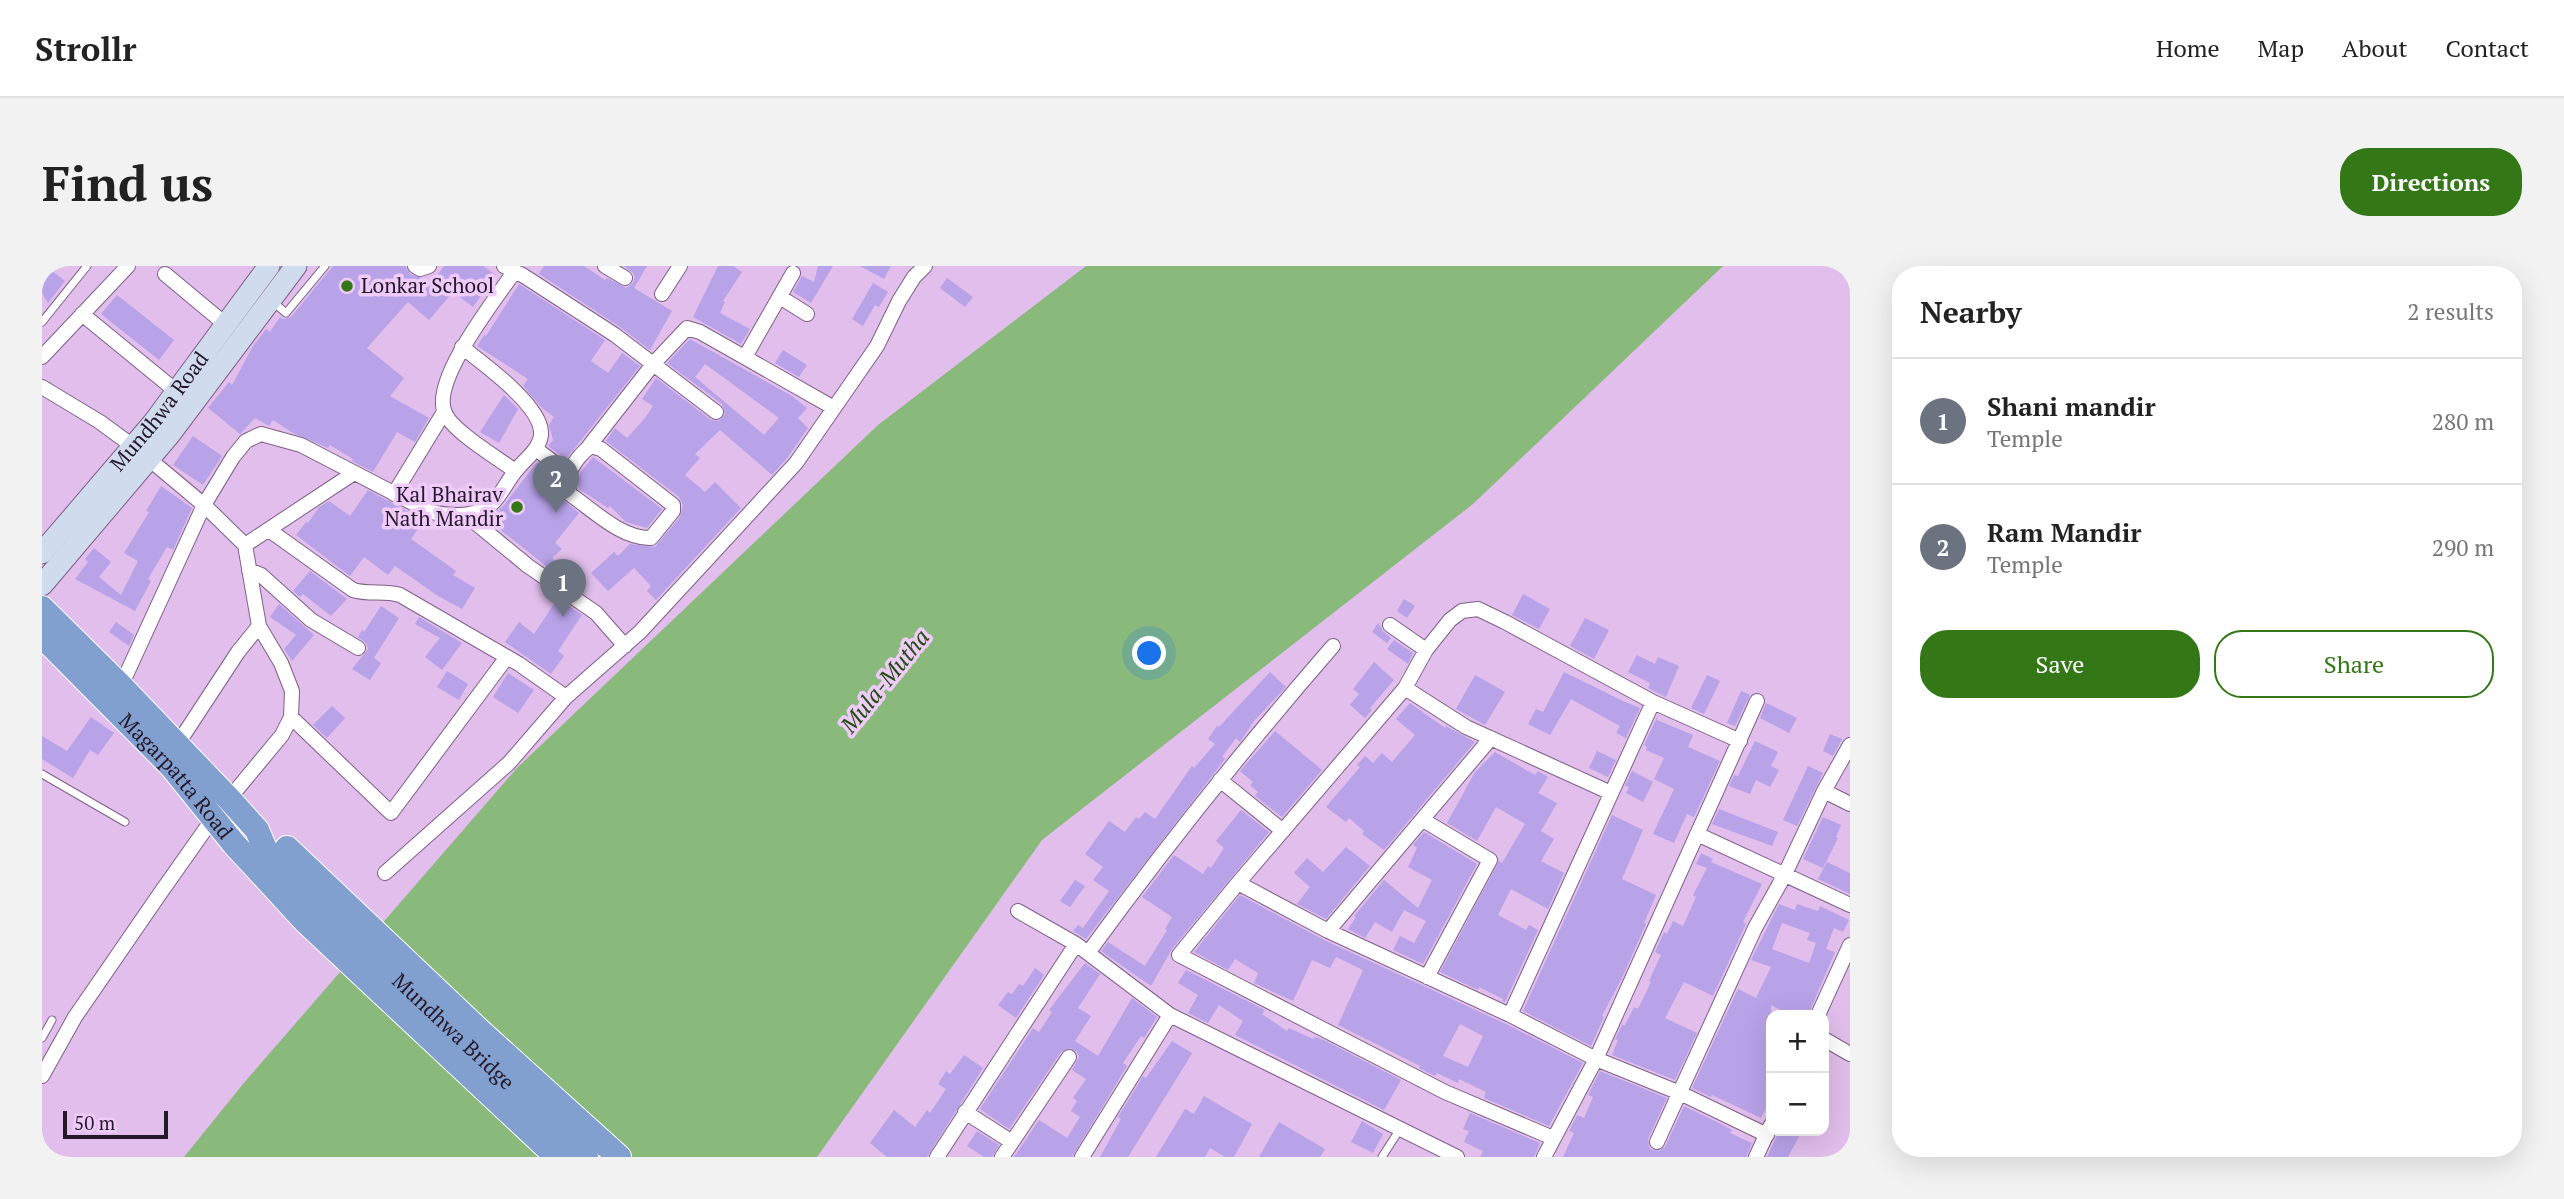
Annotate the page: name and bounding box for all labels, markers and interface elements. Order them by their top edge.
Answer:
text: Strollr [35,27,137,70]
text: Home [2156,32,2220,64]
text: Map [2258,32,2304,64]
text: About [2342,32,2408,64]
text: Contact [2446,32,2529,64]
button: Directions [2340,148,2522,216]
text: Find us [42,150,213,215]
place label: Lonkar School [361,271,494,299]
marker: Lonkar School [339,278,355,294]
text: Nearby [1920,292,2022,332]
text: 2 results [2407,296,2494,327]
street label: Mundhwa Road [103,345,214,477]
text: Shani mandir [1987,389,2156,423]
text: 1 [1937,406,1950,437]
text: 280 m [2432,406,2494,437]
text: Temple [1987,423,2063,454]
pin: 2 [533,455,579,513]
place label: Kal Bhairav Nath Mandir [384,480,503,532]
marker: Kal Bhairav Nath Mandir [509,499,525,515]
text: Ram Mandir [1987,515,2141,549]
text: 2 [1937,532,1950,563]
text: 290 m [2432,532,2494,563]
text: Temple [1987,549,2063,580]
pin: 1 [540,559,586,617]
water label: Mula-Mutha [832,622,936,740]
button: Save [1920,630,2200,698]
button: Share [2214,630,2494,698]
your location [1132,636,1166,670]
street label: Magarpatta Road [113,707,240,845]
street label: Mundhwa Bridge [387,966,521,1095]
map controls [1766,1010,1829,1136]
button: + [1766,1010,1829,1073]
button: − [1766,1073,1829,1136]
scale bar [63,1108,168,1140]
text: 50 m [74,1110,115,1135]

